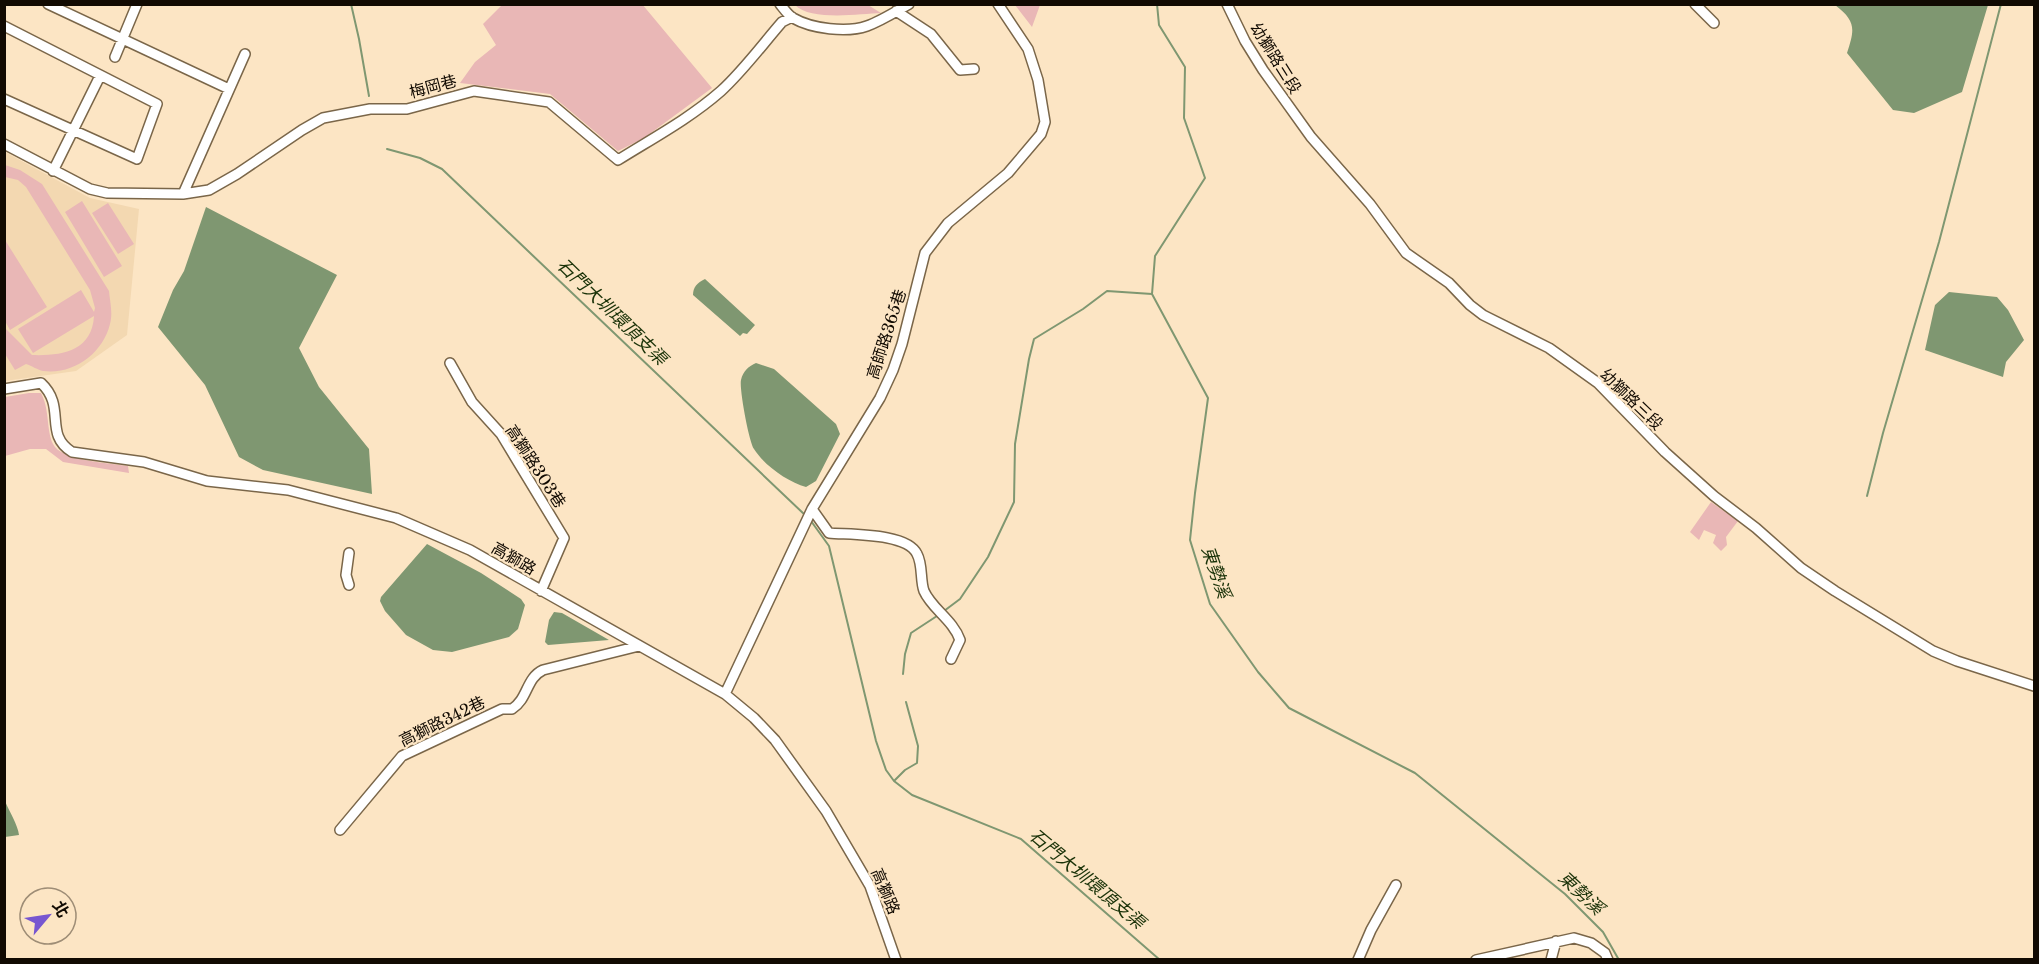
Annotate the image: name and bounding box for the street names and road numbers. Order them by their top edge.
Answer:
street label: 幼獅路三段 [1246,19,1306,97]
street label: 梅岡巷 [407,70,459,102]
street label: 高師路365巷 [862,287,910,381]
street label: 幼獅路三段 [1596,364,1668,434]
street label: 高獅路303巷 [502,421,570,511]
street label: 高獅路 [488,537,540,579]
street label: 高獅路342巷 [396,692,488,750]
street label: 高獅路 [867,865,905,917]

